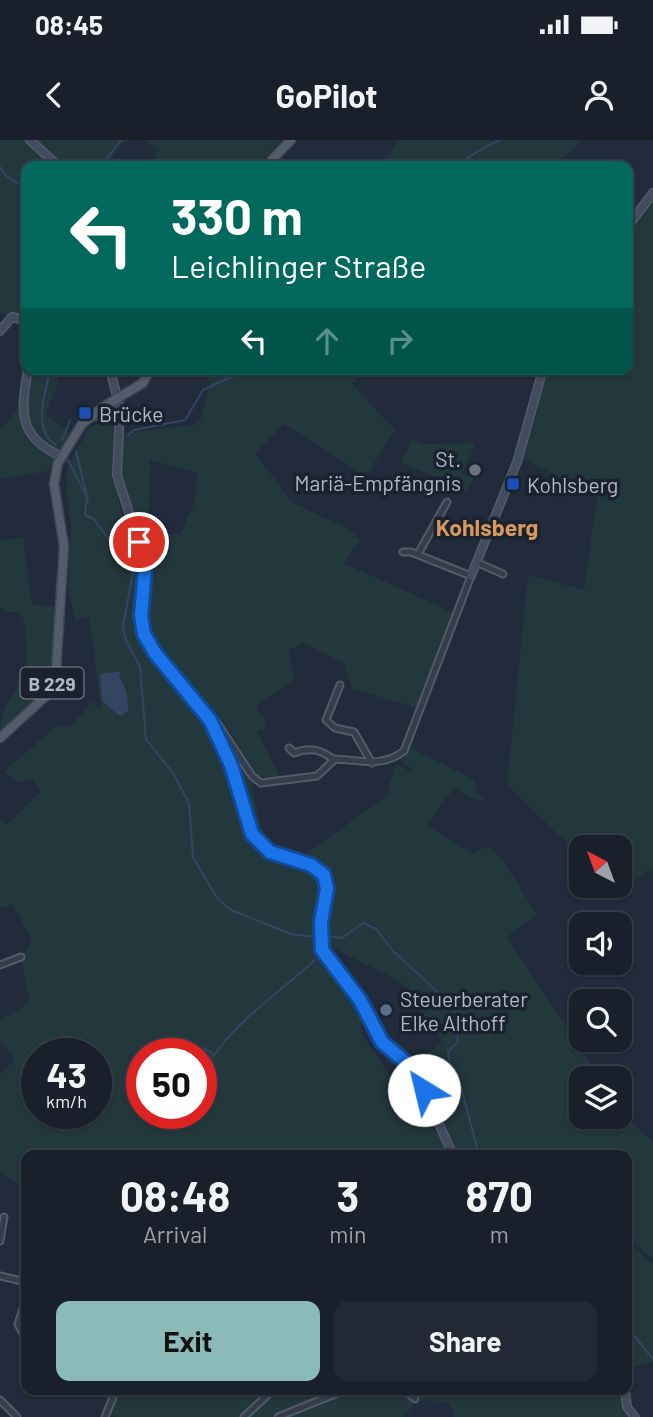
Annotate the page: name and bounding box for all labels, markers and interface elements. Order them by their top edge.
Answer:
text: 08:45 [35,9,103,40]
icon: back [35,76,73,114]
text: GoPilot [276,76,377,114]
icon: person [580,76,618,114]
text: 330 m [171,186,303,245]
icon: left [56,189,147,280]
text: Leichlinger Straße [171,246,426,284]
icon: left [235,322,273,360]
icon: ahead [308,322,346,360]
icon: right [381,322,419,360]
place label: Brücke [99,401,163,426]
marker: Brücke [77,405,93,421]
place label: St. Mariä-Empfängnis [295,446,461,495]
marker: St. Mariä-Empfängnis [467,462,483,478]
place label: Kohlsberg [527,472,618,497]
marker: Kohlsberg [505,476,521,492]
pin [109,512,169,572]
district label: Kohlsberg [436,513,538,541]
icon: arrive [120,523,158,561]
road number: B 229 [20,668,84,698]
north arrow [569,835,632,898]
map controls [569,835,632,1129]
button: sound [569,912,632,975]
place label: Steuerberater Elke Althoff [400,986,528,1035]
button: search [569,989,632,1052]
marker: Steuerberater Elke Althoff [378,1002,394,1018]
speed limit sign: 50 [126,1038,217,1129]
text: 43 [46,1053,87,1095]
position arrow [387,1053,461,1127]
button: layers [569,1066,632,1129]
text: km/h [46,1090,87,1112]
text: 08:48 [120,1170,230,1220]
text: 3 [336,1170,359,1220]
text: 870 [465,1170,533,1220]
text: Arrival [143,1220,207,1248]
text: min [329,1220,366,1248]
text: m [490,1220,509,1248]
button: Exit [56,1301,320,1381]
button: Share [334,1301,597,1381]

